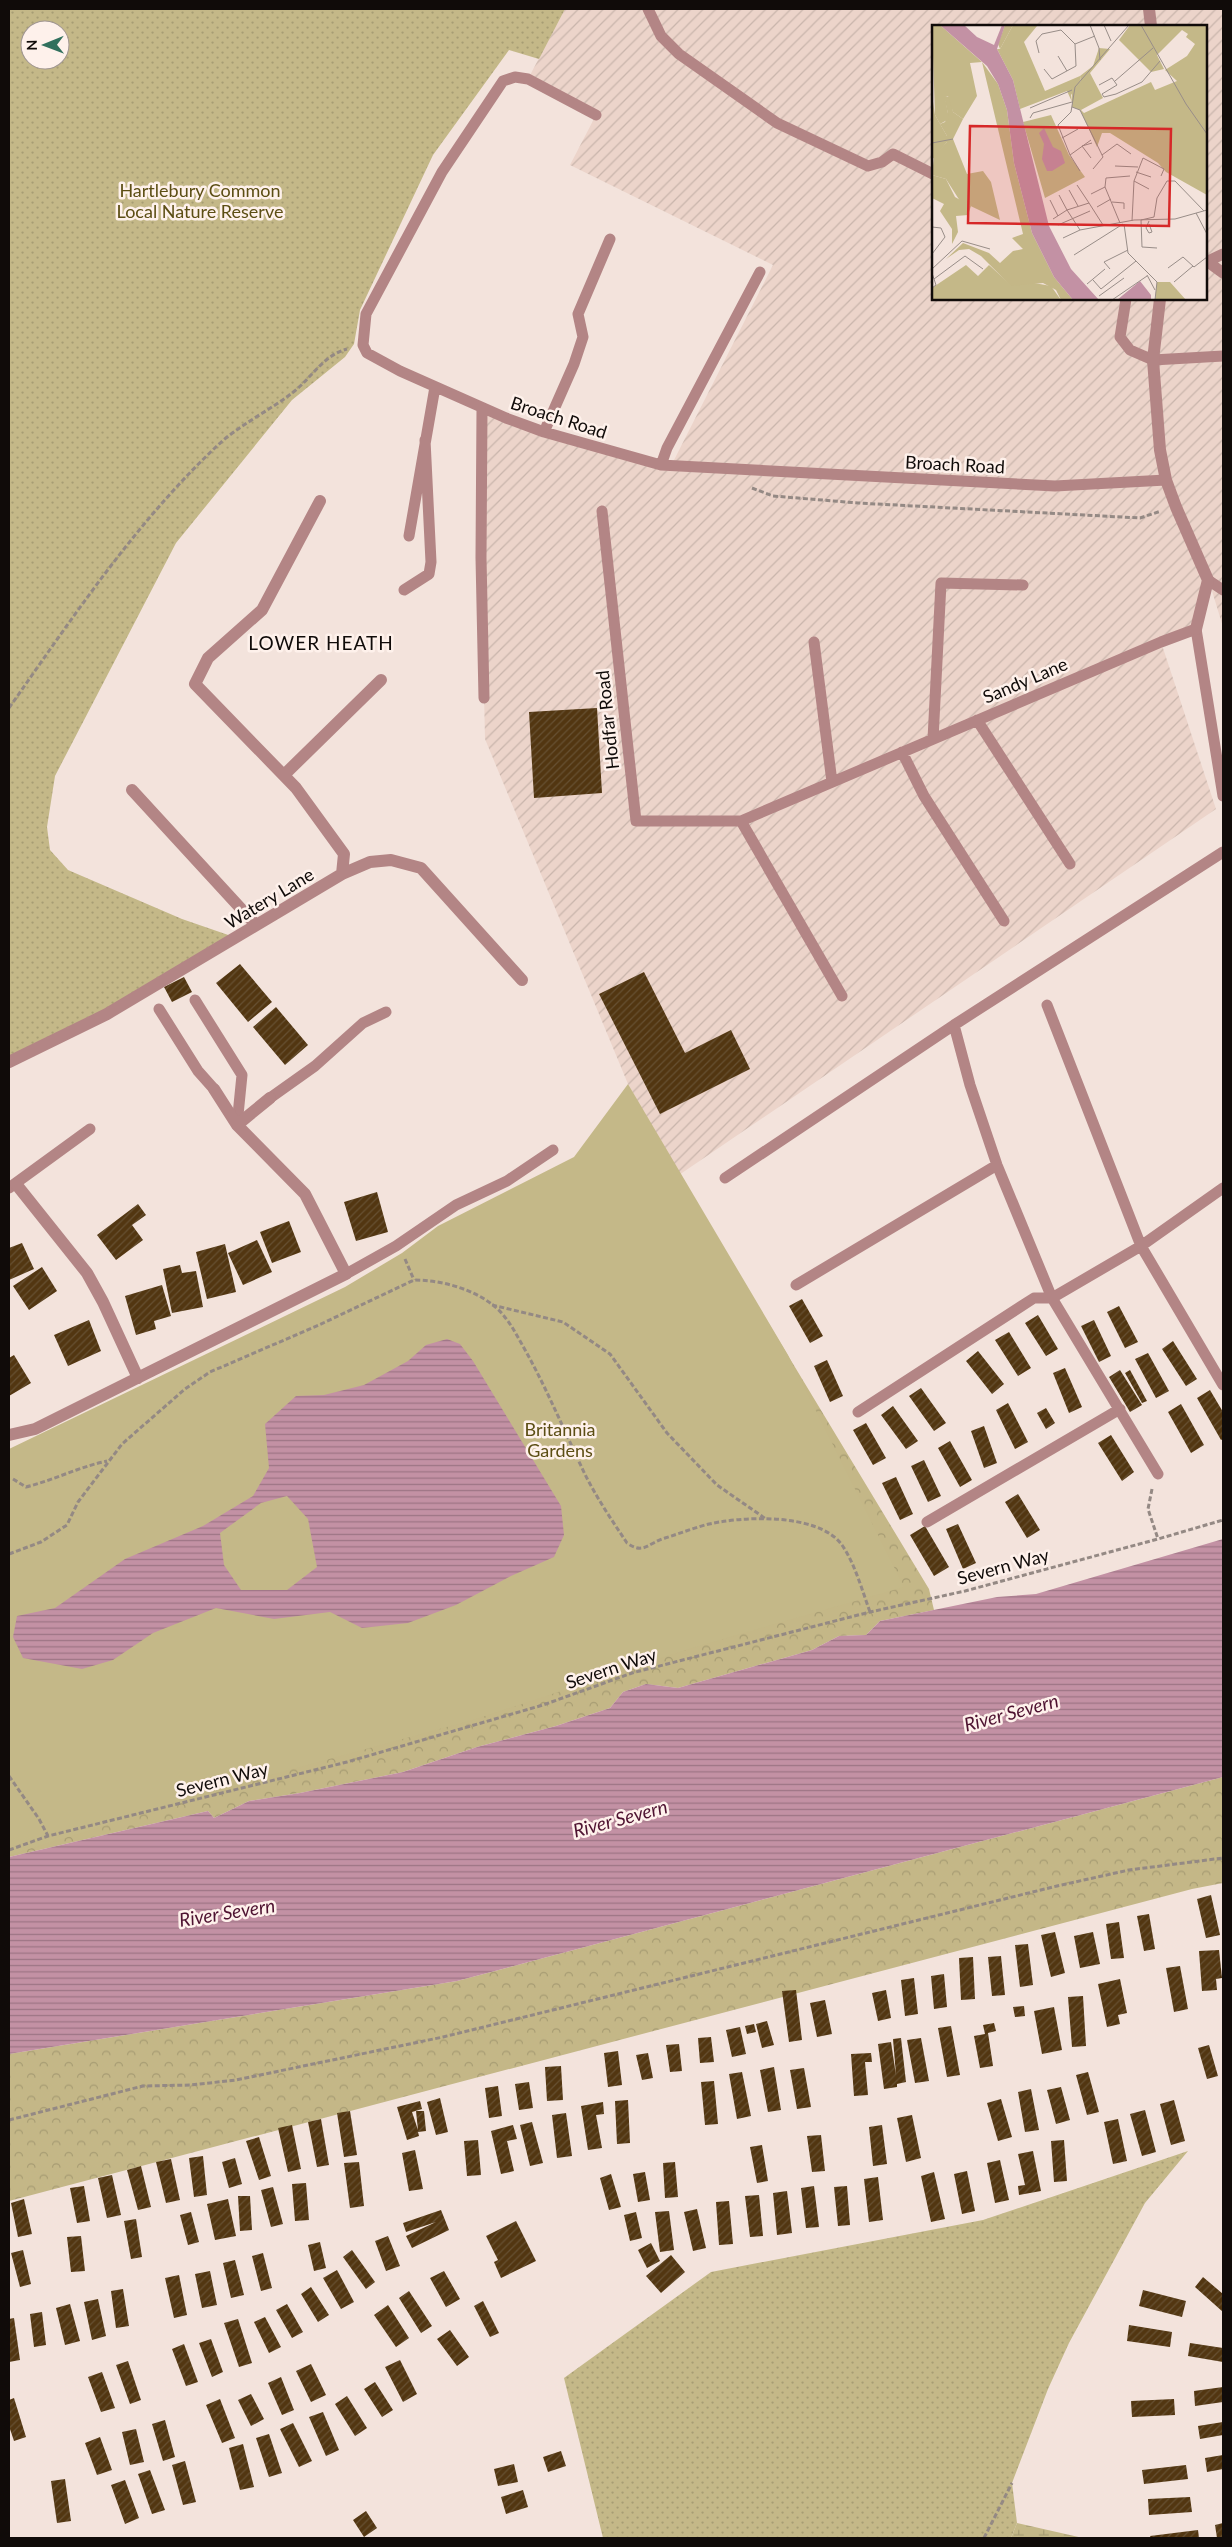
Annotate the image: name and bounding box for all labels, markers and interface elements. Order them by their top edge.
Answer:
north arrow [20,20,70,70]
inset map [932,25,1207,300]
text: N [23,40,40,51]
park label: Hartlebury Common Local Nature Reserve [117,179,283,222]
street label: Broach Road [508,391,610,443]
street label: Broach Road [905,450,1005,478]
district label: LOWER HEATH [248,631,394,654]
street label: Sandy Lane [979,652,1071,708]
street label: Hodfar Road [591,669,623,771]
street label: Watery Lane [220,863,318,933]
park label: Britannia Gardens [524,1418,596,1461]
street label: Severn Way [955,1543,1052,1589]
street label: Severn Way [563,1643,660,1693]
water label: River Severn [961,1688,1061,1736]
street label: Severn Way [174,1757,271,1801]
water label: River Severn [570,1794,670,1842]
water label: River Severn [177,1893,277,1931]

